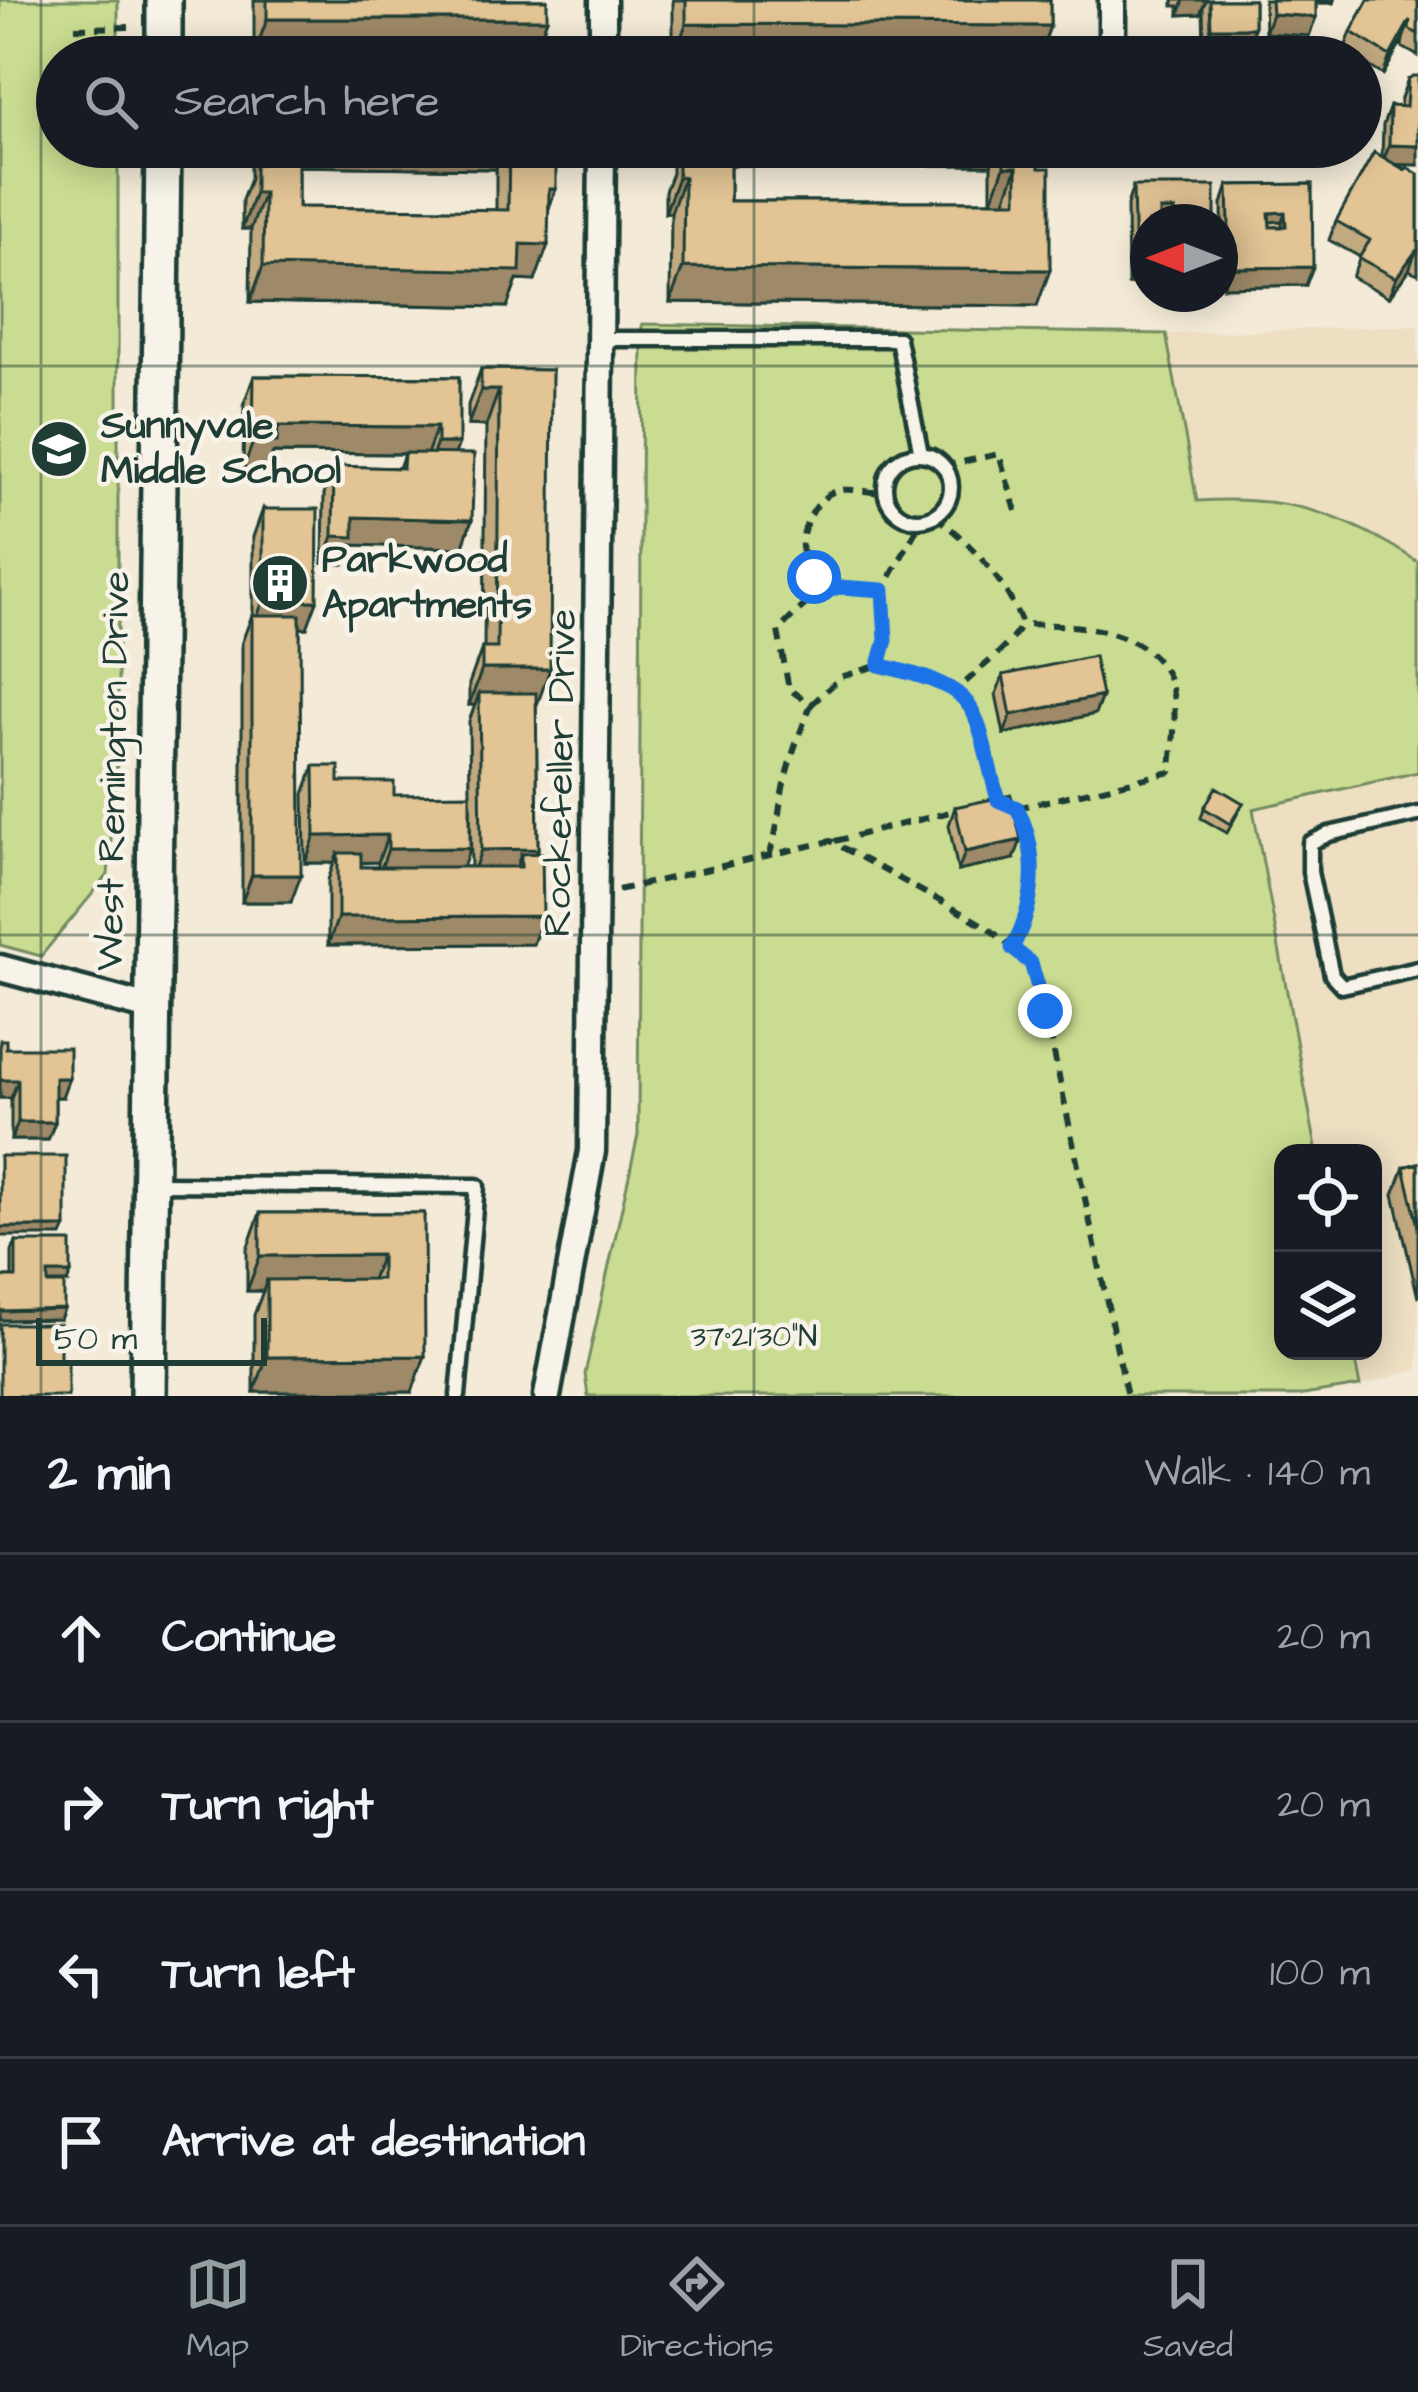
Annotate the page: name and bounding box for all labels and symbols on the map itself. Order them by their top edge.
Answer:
north arrow [1130,204,1238,312]
place label: Sunnyvale Middle School [100,400,341,499]
school or university icon: Sunnyvale Middle School [28,418,90,480]
place label: Parkwood Apartments [322,534,532,633]
route start [787,550,841,604]
building icon: Parkwood Apartments [249,552,311,614]
street label: West Remington Drive [84,570,144,972]
street label: Rockefeller Drive [531,608,591,938]
route end [1018,984,1072,1038]
scale bar [36,1312,267,1365]
text: 37°21'30"N [691,1316,817,1358]

